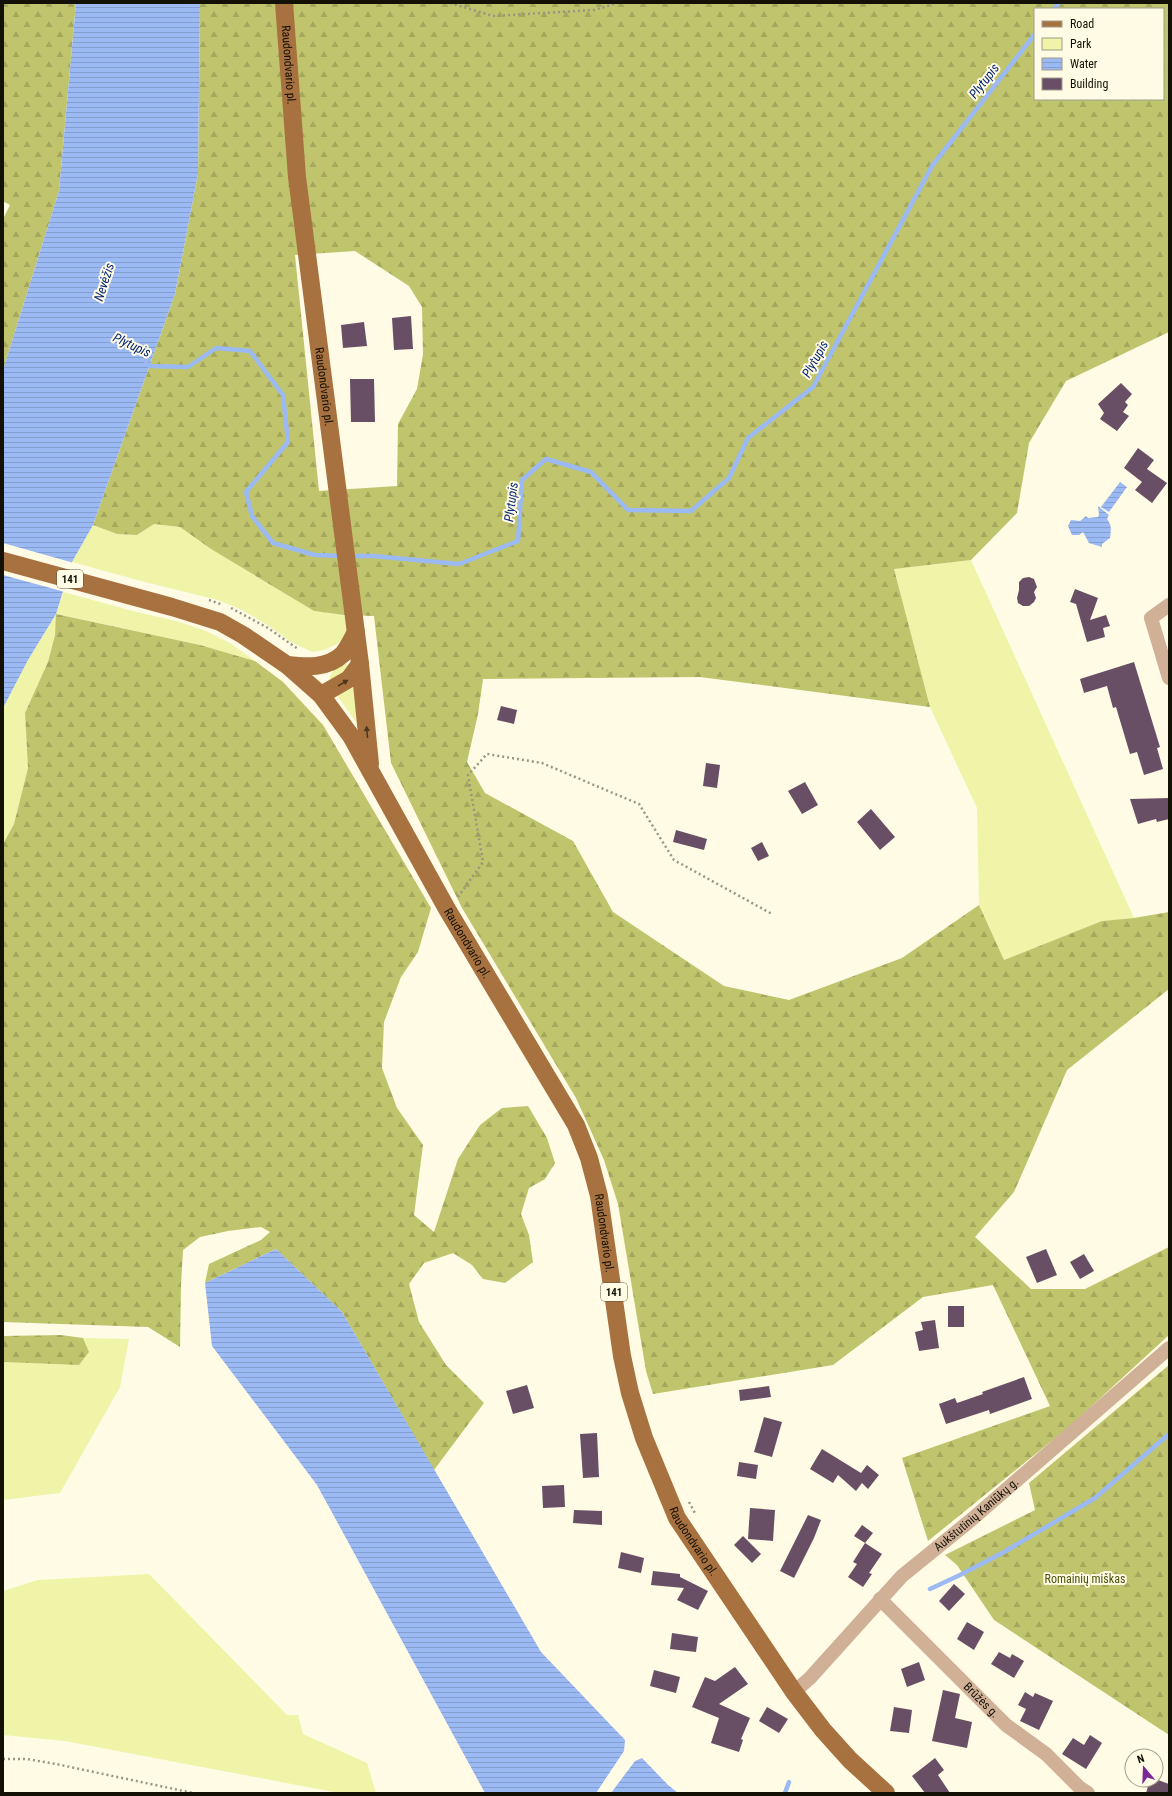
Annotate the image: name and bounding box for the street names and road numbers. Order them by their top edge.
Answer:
street label: Raudondvario pl. [279,25,299,105]
street label: Raudondvario pl. [312,346,336,427]
road number: 141 [57,570,83,588]
street label: Raudondvario pl. [441,906,494,981]
street label: Raudondvario pl. [592,1193,617,1274]
road number: 141 [601,1283,627,1301]
street label: Aukštutinių Kaniūkų g. [931,1475,1021,1554]
street label: Raudondvario pl. [666,1505,721,1578]
street label: Brūžės g. [961,1680,1002,1721]

